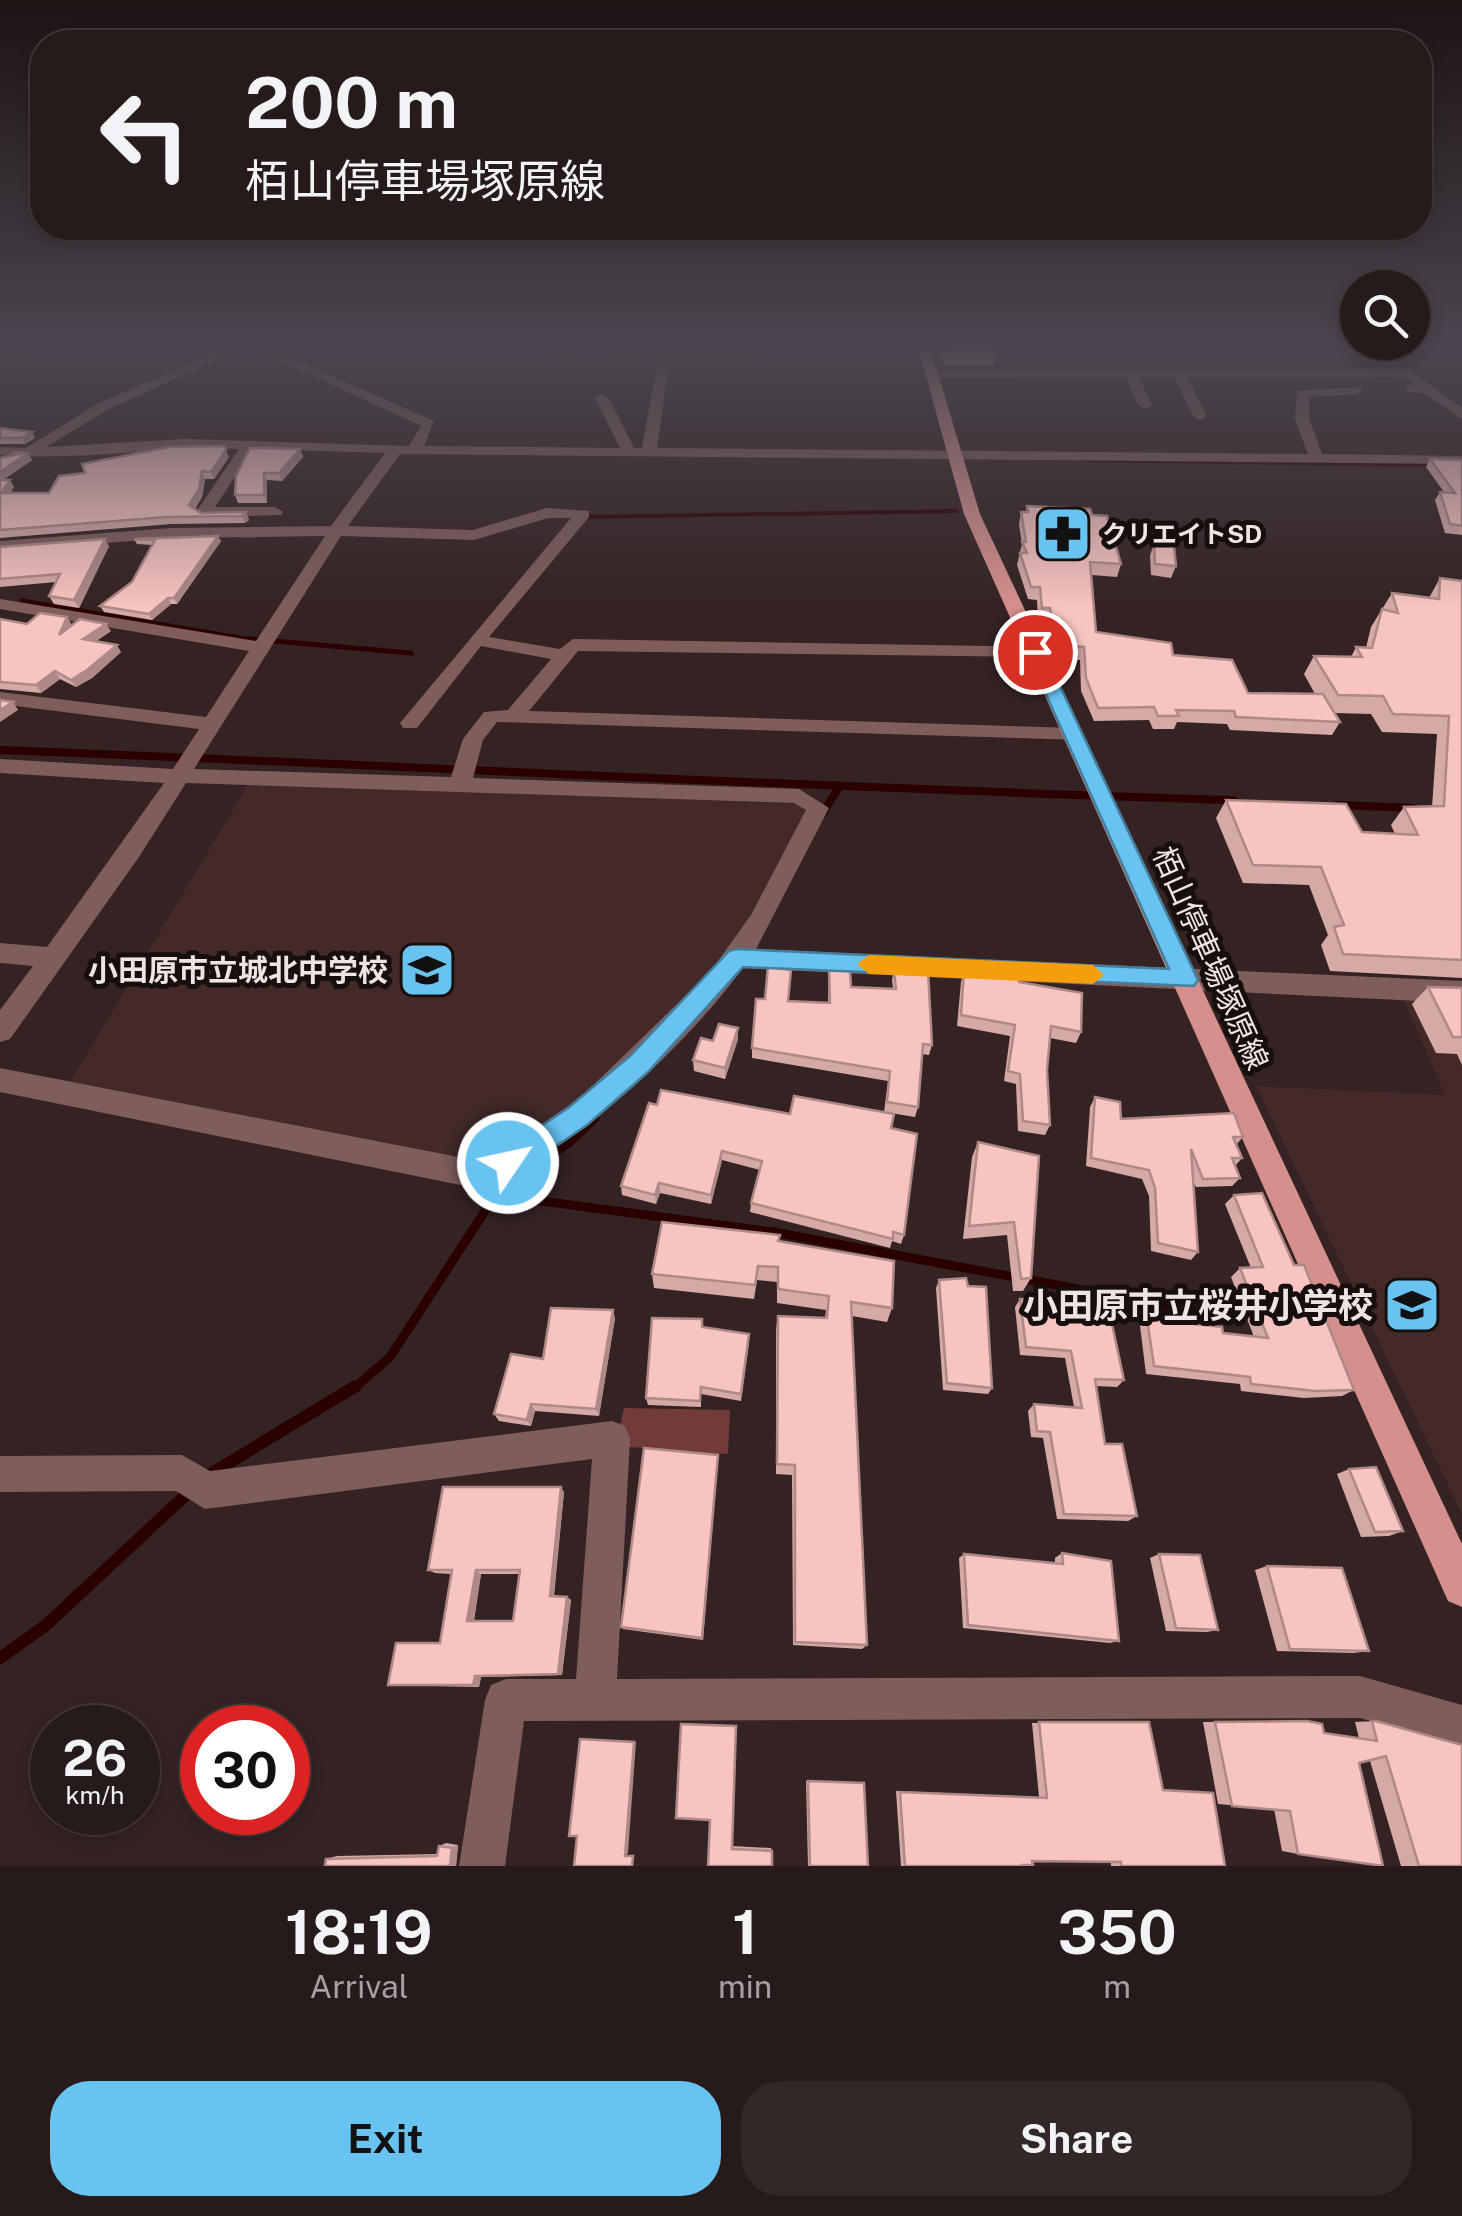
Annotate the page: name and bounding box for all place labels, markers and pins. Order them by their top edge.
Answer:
pharmacy icon: クリエイトSD [1033,504,1093,564]
place label: クリエイトSD [1102,519,1262,549]
pin [993,610,1078,695]
school or university icon: 小田原市立城北中学校 [397,940,457,1000]
place label: 小田原市立城北中学校 [88,952,388,988]
school or university icon: 小田原市立桜井小学校 [1382,1275,1442,1335]
place label: 小田原市立桜井小学校 [1023,1285,1373,1326]

